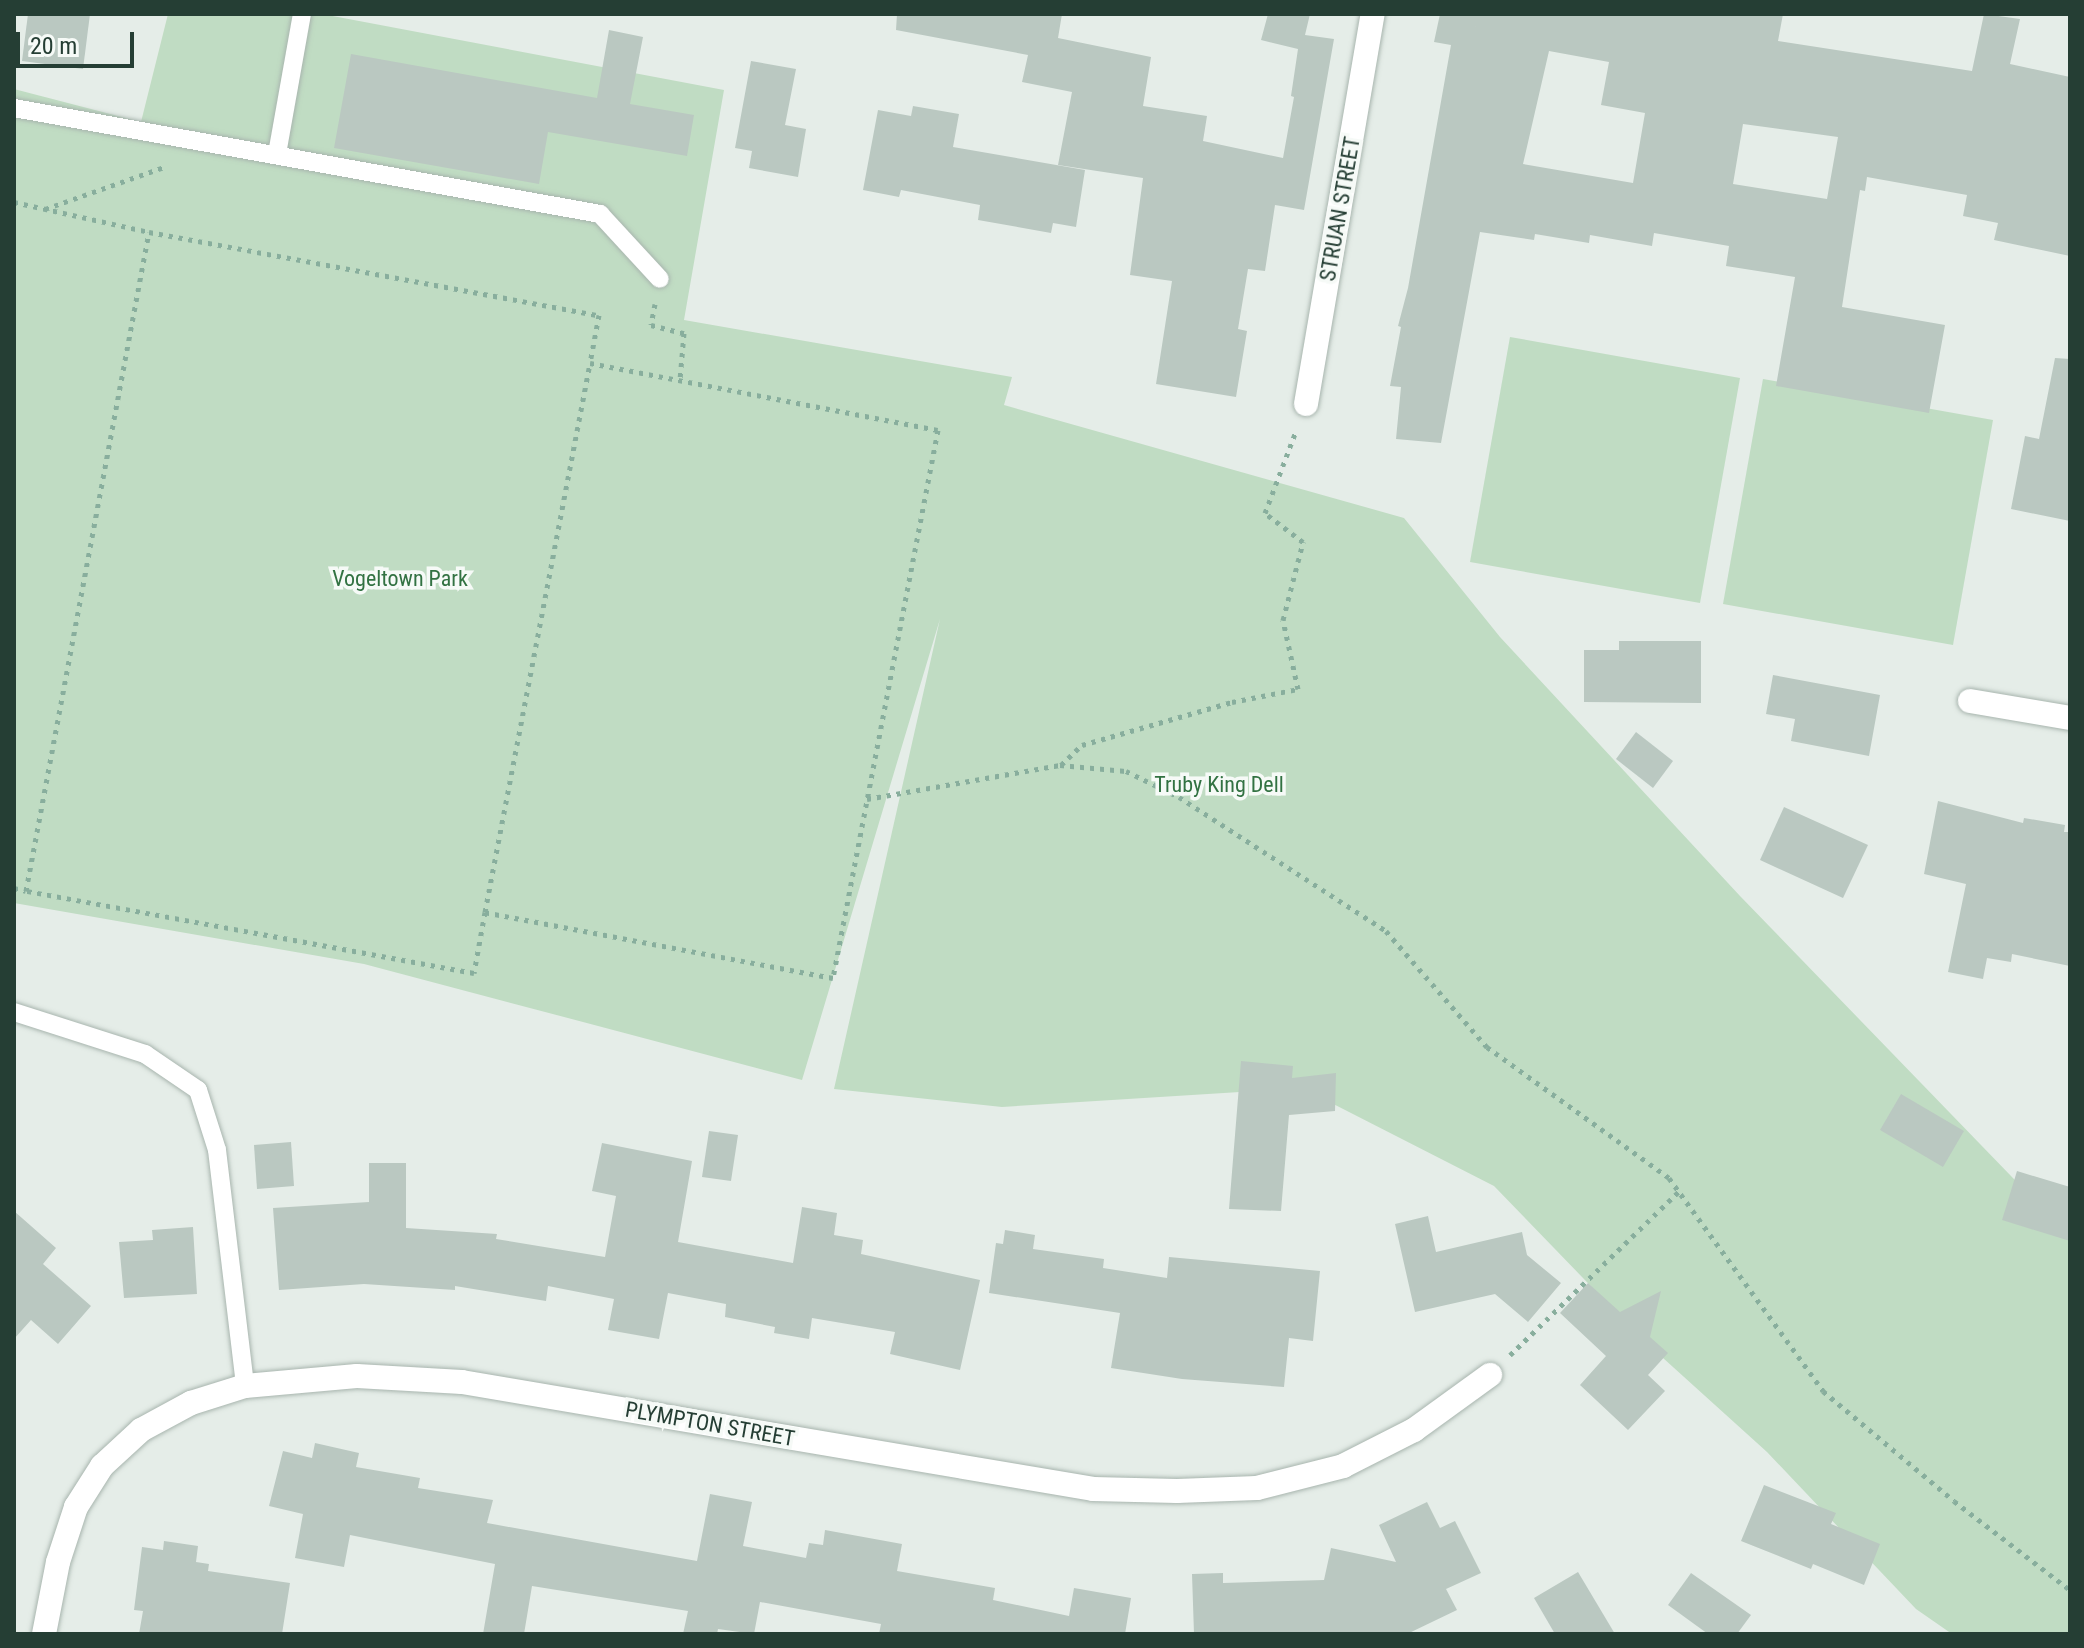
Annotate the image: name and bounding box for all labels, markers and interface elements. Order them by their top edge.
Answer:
scale bar [20,16,138,66]
text: 20 m [30,32,77,60]
street label: STRUAN STREET [1314,135,1366,283]
park label: Vogeltown Park [332,566,468,592]
park label: Truby King Dell [1154,772,1284,798]
street label: PLYMPTON STREET [623,1396,797,1452]

